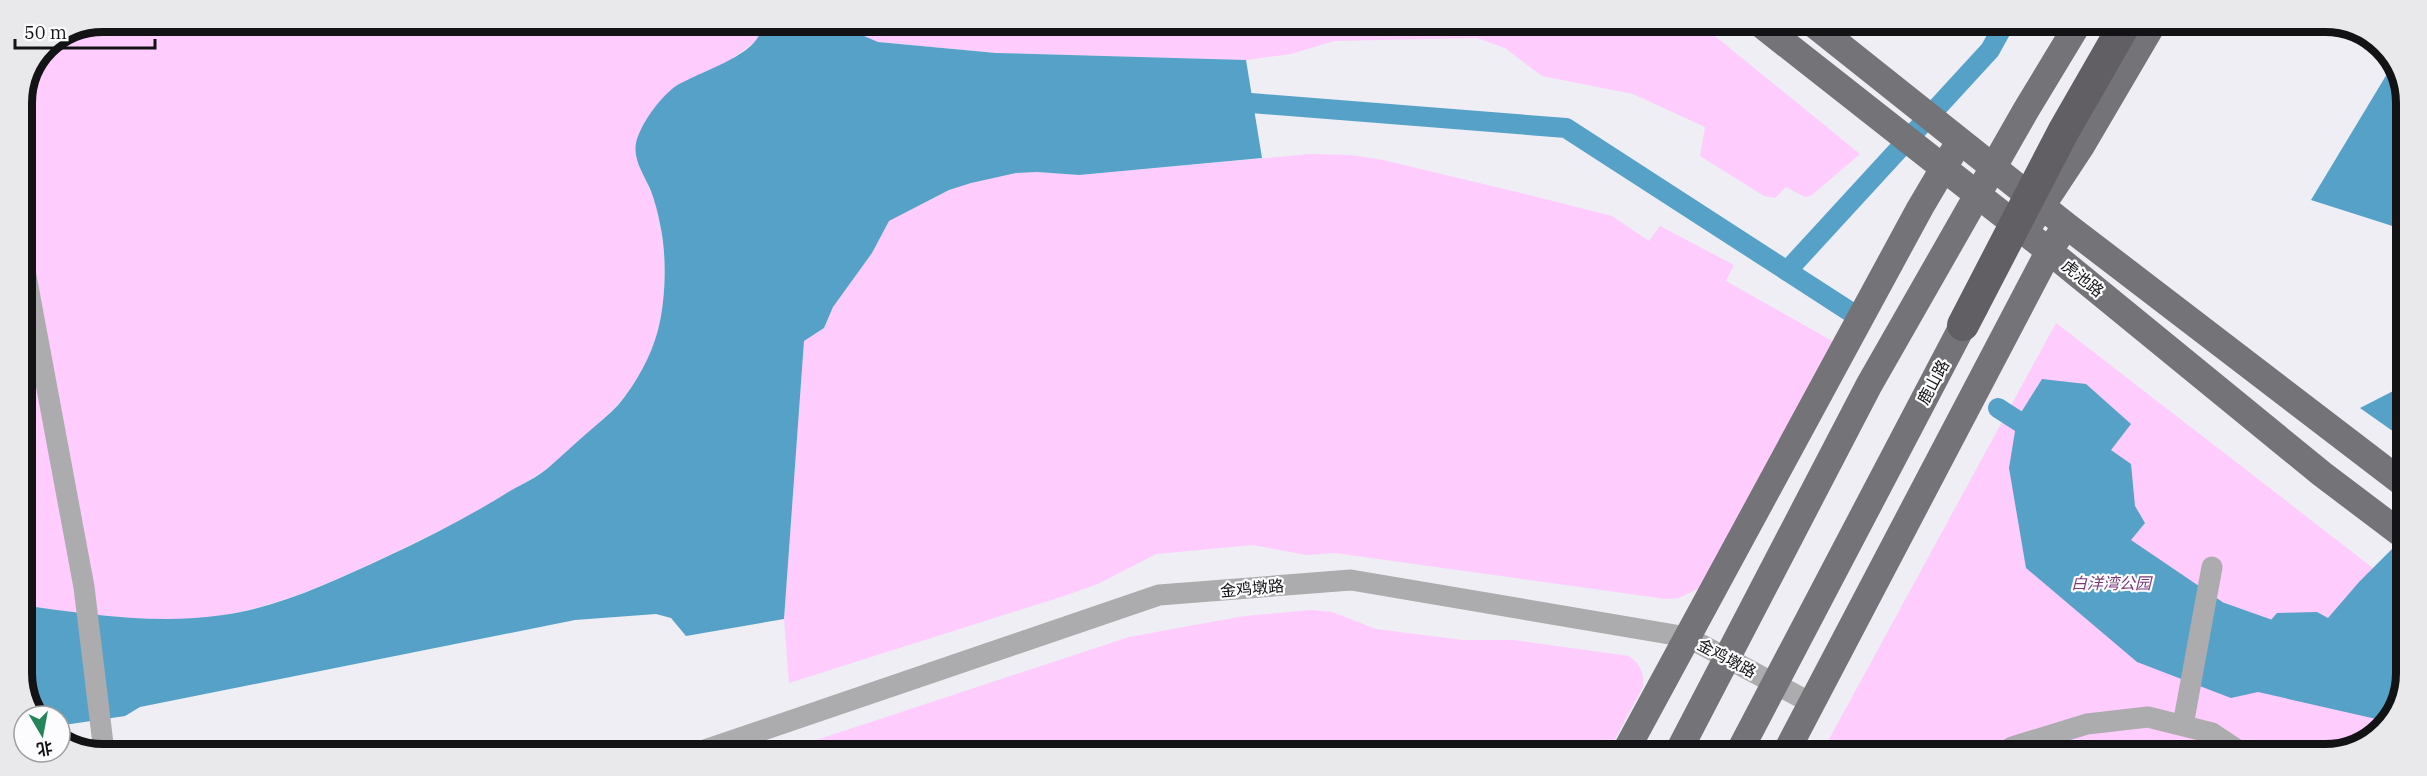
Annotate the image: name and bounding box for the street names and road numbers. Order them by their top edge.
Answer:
street label: 虎池路 [2058,255,2108,301]
street label: 鹿山路 [1913,356,1953,408]
street label: 金鸡墩路 [1219,575,1285,601]
street label: 金鸡墩路 [1694,634,1760,682]

